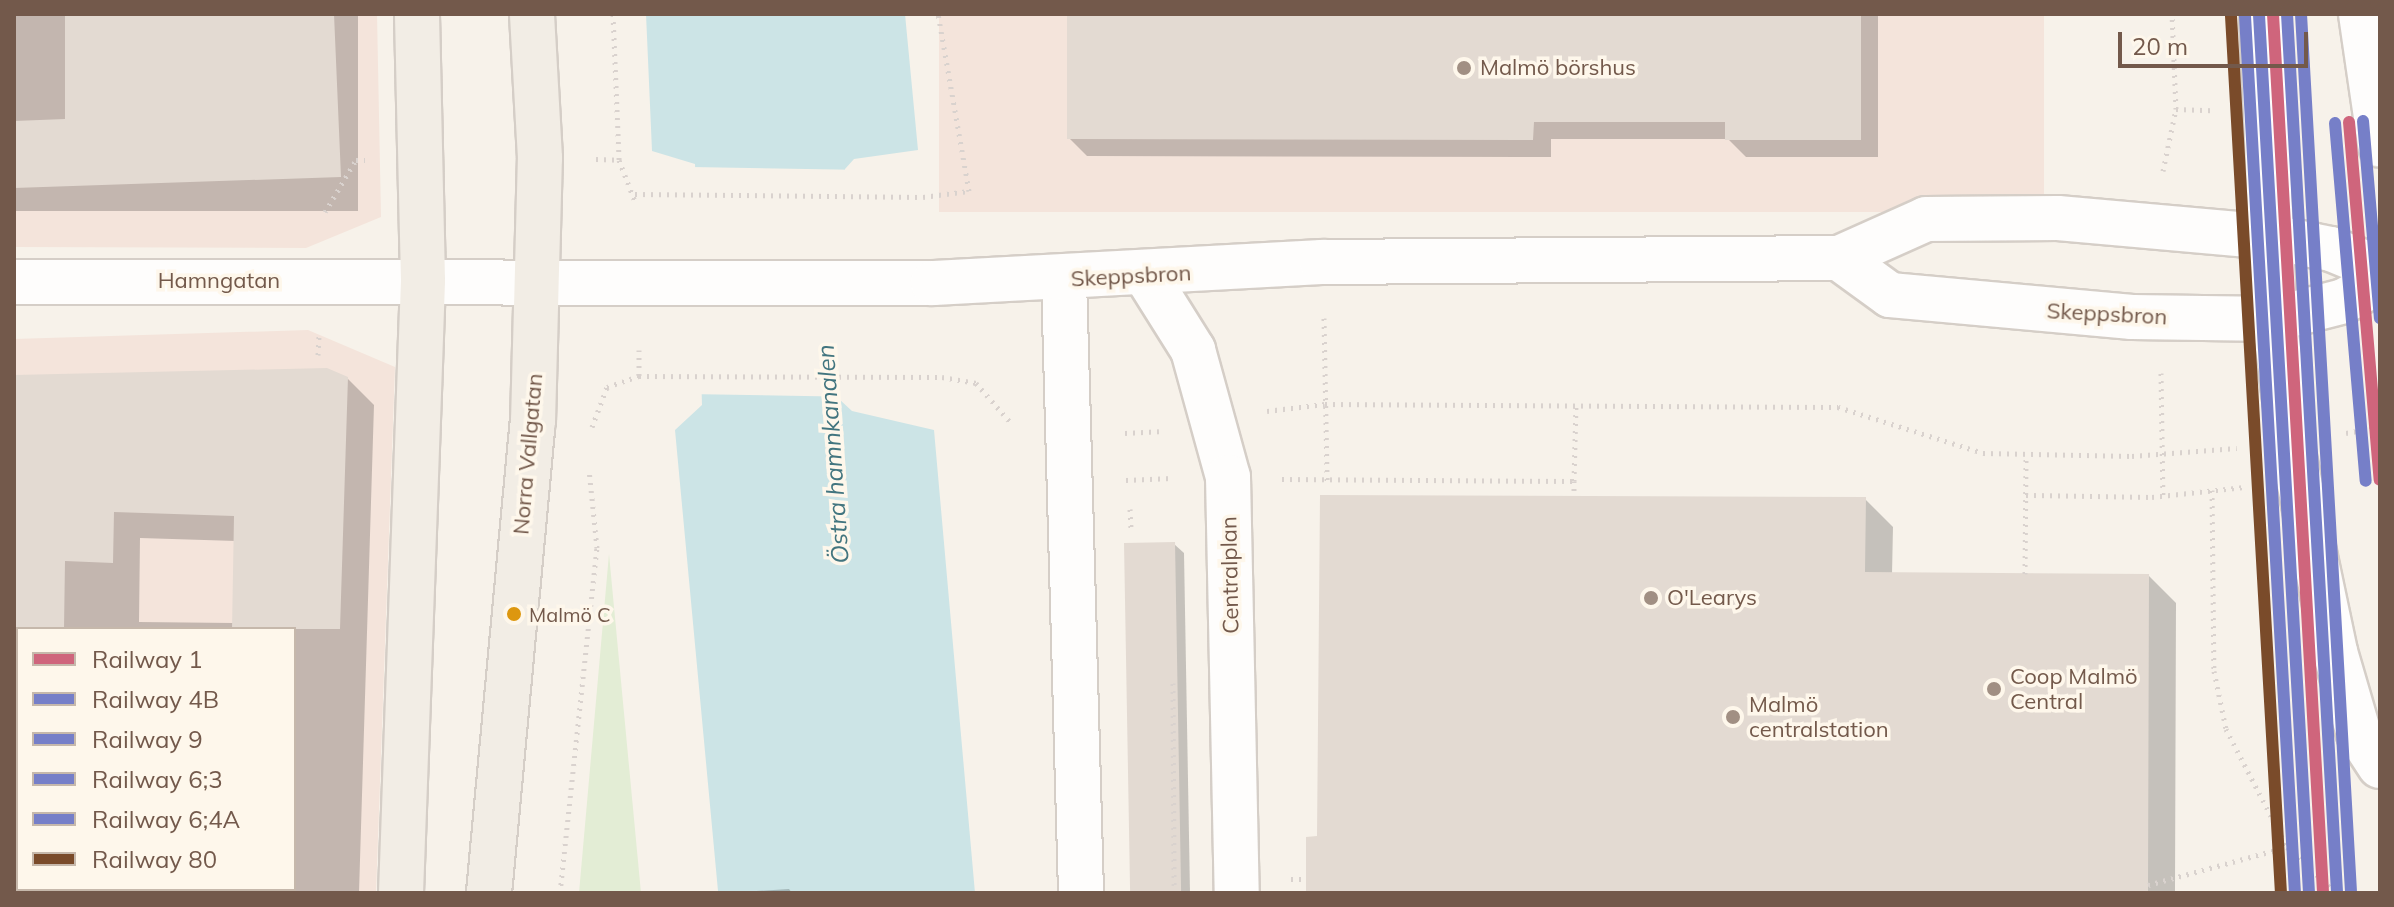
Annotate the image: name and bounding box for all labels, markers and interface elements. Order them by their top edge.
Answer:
scale bar [2122,16,2312,66]
text: 20 m [2132,31,2188,61]
place label: Malmö börshus [1480,55,1636,81]
marker: Malmö börshus [1455,59,1473,77]
street label: Skeppsbron [1070,260,1192,292]
street label: Hamngatan [158,268,280,294]
street label: Skeppsbron [2046,298,2168,330]
water label: Östra hamnkanalen [811,344,855,564]
street label: Norra Vallgatan [508,372,548,536]
street label: Centralplan [1216,516,1244,634]
place label: O'Learys [1667,585,1757,611]
marker: O'Learys [1642,589,1660,607]
place label: Malmö C [529,602,611,626]
marker: Malmö C [506,606,522,622]
legend [16,627,296,891]
text: Railway 1 [92,644,203,674]
place label: Coop Malmö Central [2010,663,2138,714]
marker: Coop Malmö Central [1985,680,2003,698]
text: Railway 4B [92,684,219,714]
place label: Malmö centralstation [1749,691,1889,742]
marker: Malmö centralstation [1724,708,1742,726]
text: Railway 9 [92,724,203,754]
text: Railway 6;3 [92,764,223,794]
text: Railway 6;4A [92,804,240,834]
text: Railway 80 [92,844,217,874]

